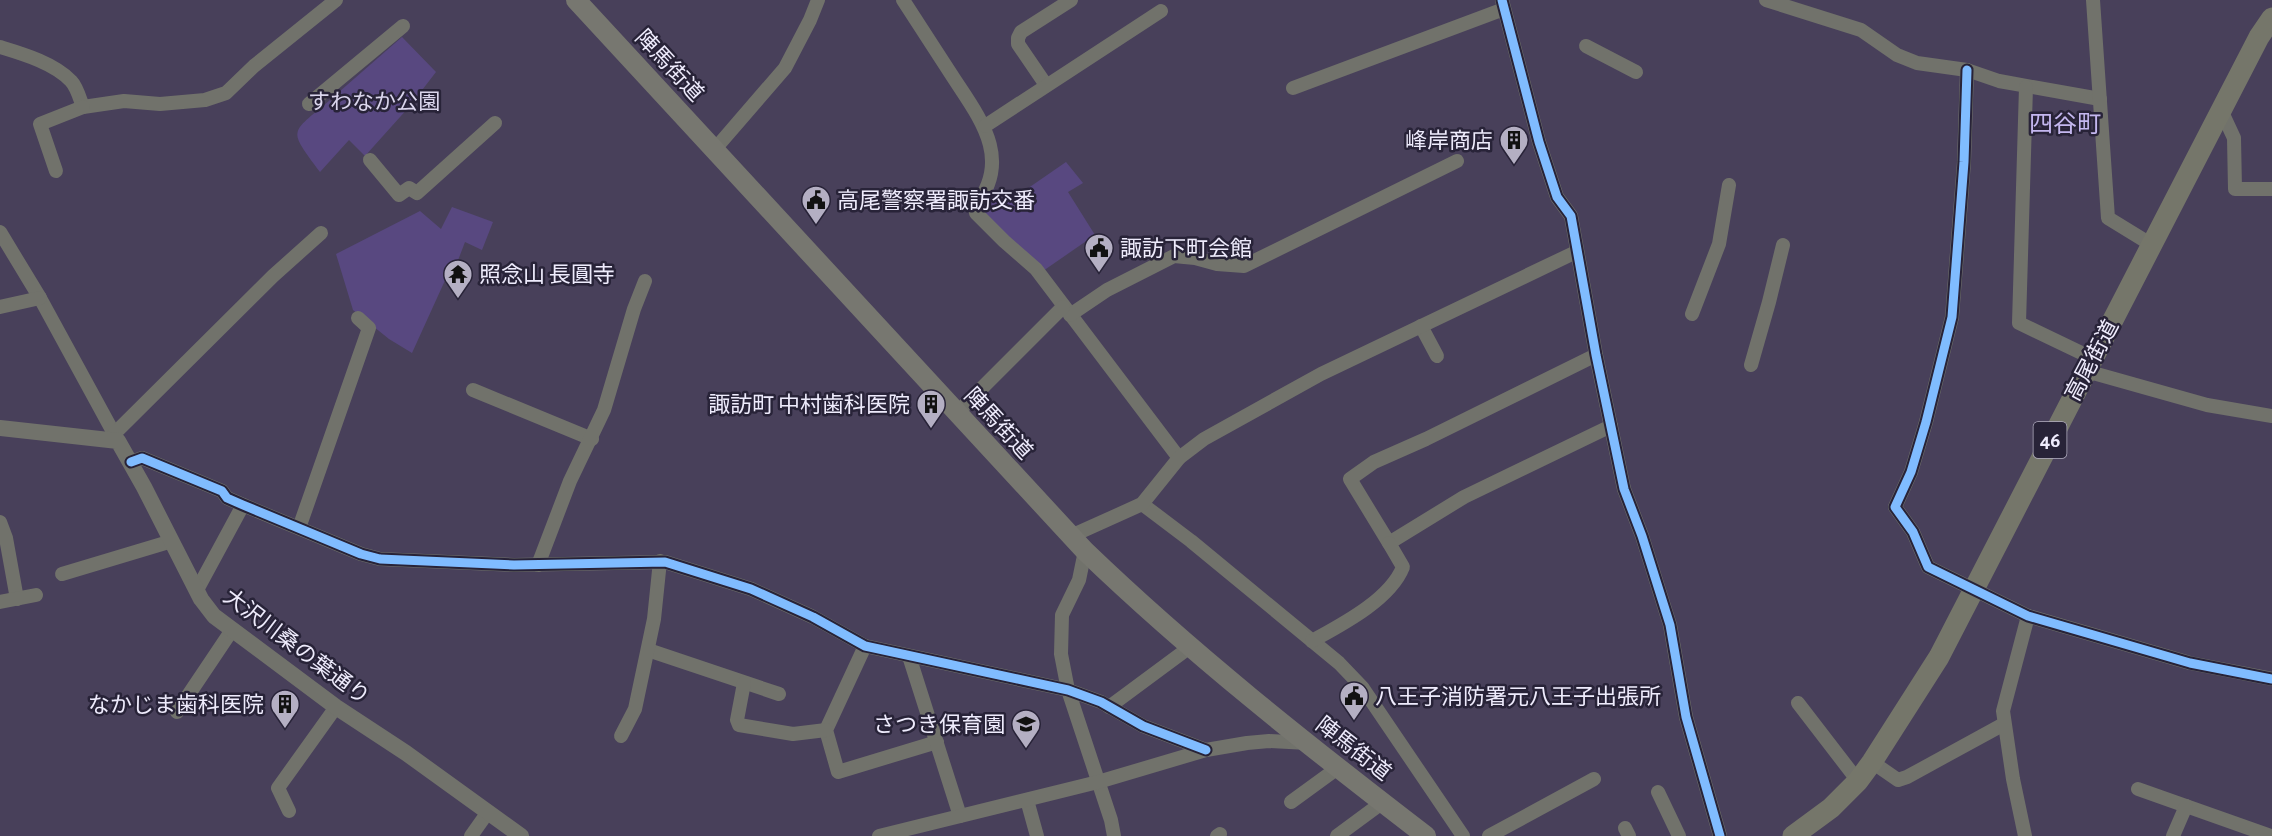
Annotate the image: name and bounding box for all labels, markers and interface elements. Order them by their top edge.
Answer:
street label: 陣馬街道 [631,25,708,105]
park label: すわなか公園 [308,91,440,113]
district label: 四谷町 [2029,112,2101,137]
building icon: 峰岸商店 [1498,124,1530,166]
place label: 峰岸商店 [1405,129,1493,152]
public building icon: 高尾警察署諏訪交番 [800,184,832,226]
place label: 高尾警察署諏訪交番 [837,189,1035,212]
public building icon: 諏訪下町会館 [1083,232,1115,274]
place label: 諏訪下町会館 [1120,237,1252,260]
temple icon: 照念山 長圓寺 [442,258,474,300]
place label: 照念山 長圓寺 [479,263,615,286]
street label: 高尾街道 [2061,316,2122,404]
street label: 陣馬街道 [960,383,1037,463]
building icon: 諏訪町 中村歯科医院 [915,388,947,430]
place label: 諏訪町 中村歯科医院 [708,393,910,416]
road number: 46 [2034,422,2066,458]
street label: 大沢川桑の葉通り [219,584,374,709]
public building icon: 八王子消防署元八王子出張所 [1338,680,1370,722]
place label: 八王子消防署元八王子出張所 [1375,685,1661,708]
building icon: なかじま歯科医院 [269,688,301,730]
place label: なかじま歯科医院 [88,693,264,716]
school or university icon: さつき保育園 [1010,708,1042,750]
street label: 陣馬街道 [1312,712,1395,785]
place label: さつき保育園 [873,713,1005,736]

